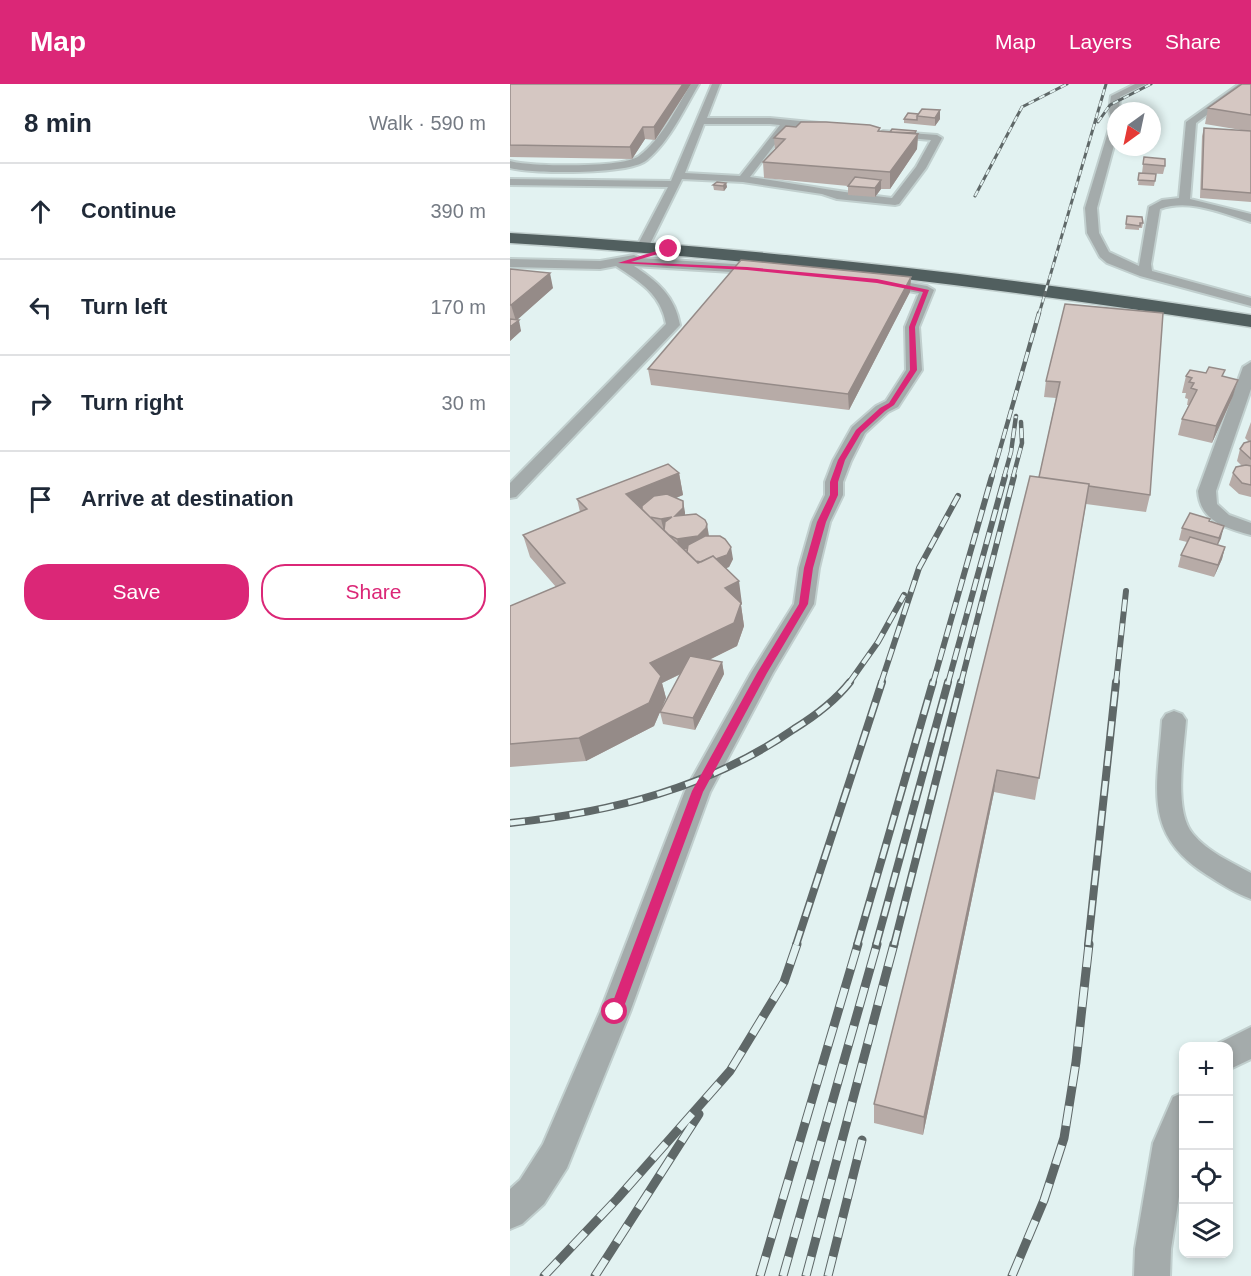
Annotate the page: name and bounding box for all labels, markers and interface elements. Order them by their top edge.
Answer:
text: Map [30,26,86,57]
text: Map [995,30,1036,53]
text: Layers [1069,30,1132,53]
text: Share [1165,30,1221,53]
north arrow [1107,102,1161,156]
text: 8 min [24,108,92,138]
text: Walk · 590 m [369,112,486,134]
icon: ahead [24,195,57,228]
text: Continue [81,198,176,223]
text: 390 m [430,200,486,222]
route end [655,235,681,261]
icon: left [24,291,57,324]
text: Turn left [81,294,167,319]
text: 170 m [430,296,486,318]
icon: right [24,387,57,420]
text: Turn right [81,390,183,415]
text: 30 m [442,392,486,414]
icon: arrive [24,483,57,516]
text: Arrive at destination [81,486,294,511]
button: Save [24,564,249,620]
button: Share [261,564,486,620]
route start [601,998,627,1024]
map controls [1179,1042,1233,1258]
button: + [1179,1042,1233,1096]
button: − [1179,1096,1233,1150]
button: locate [1179,1150,1233,1204]
button: layers [1179,1204,1233,1258]

